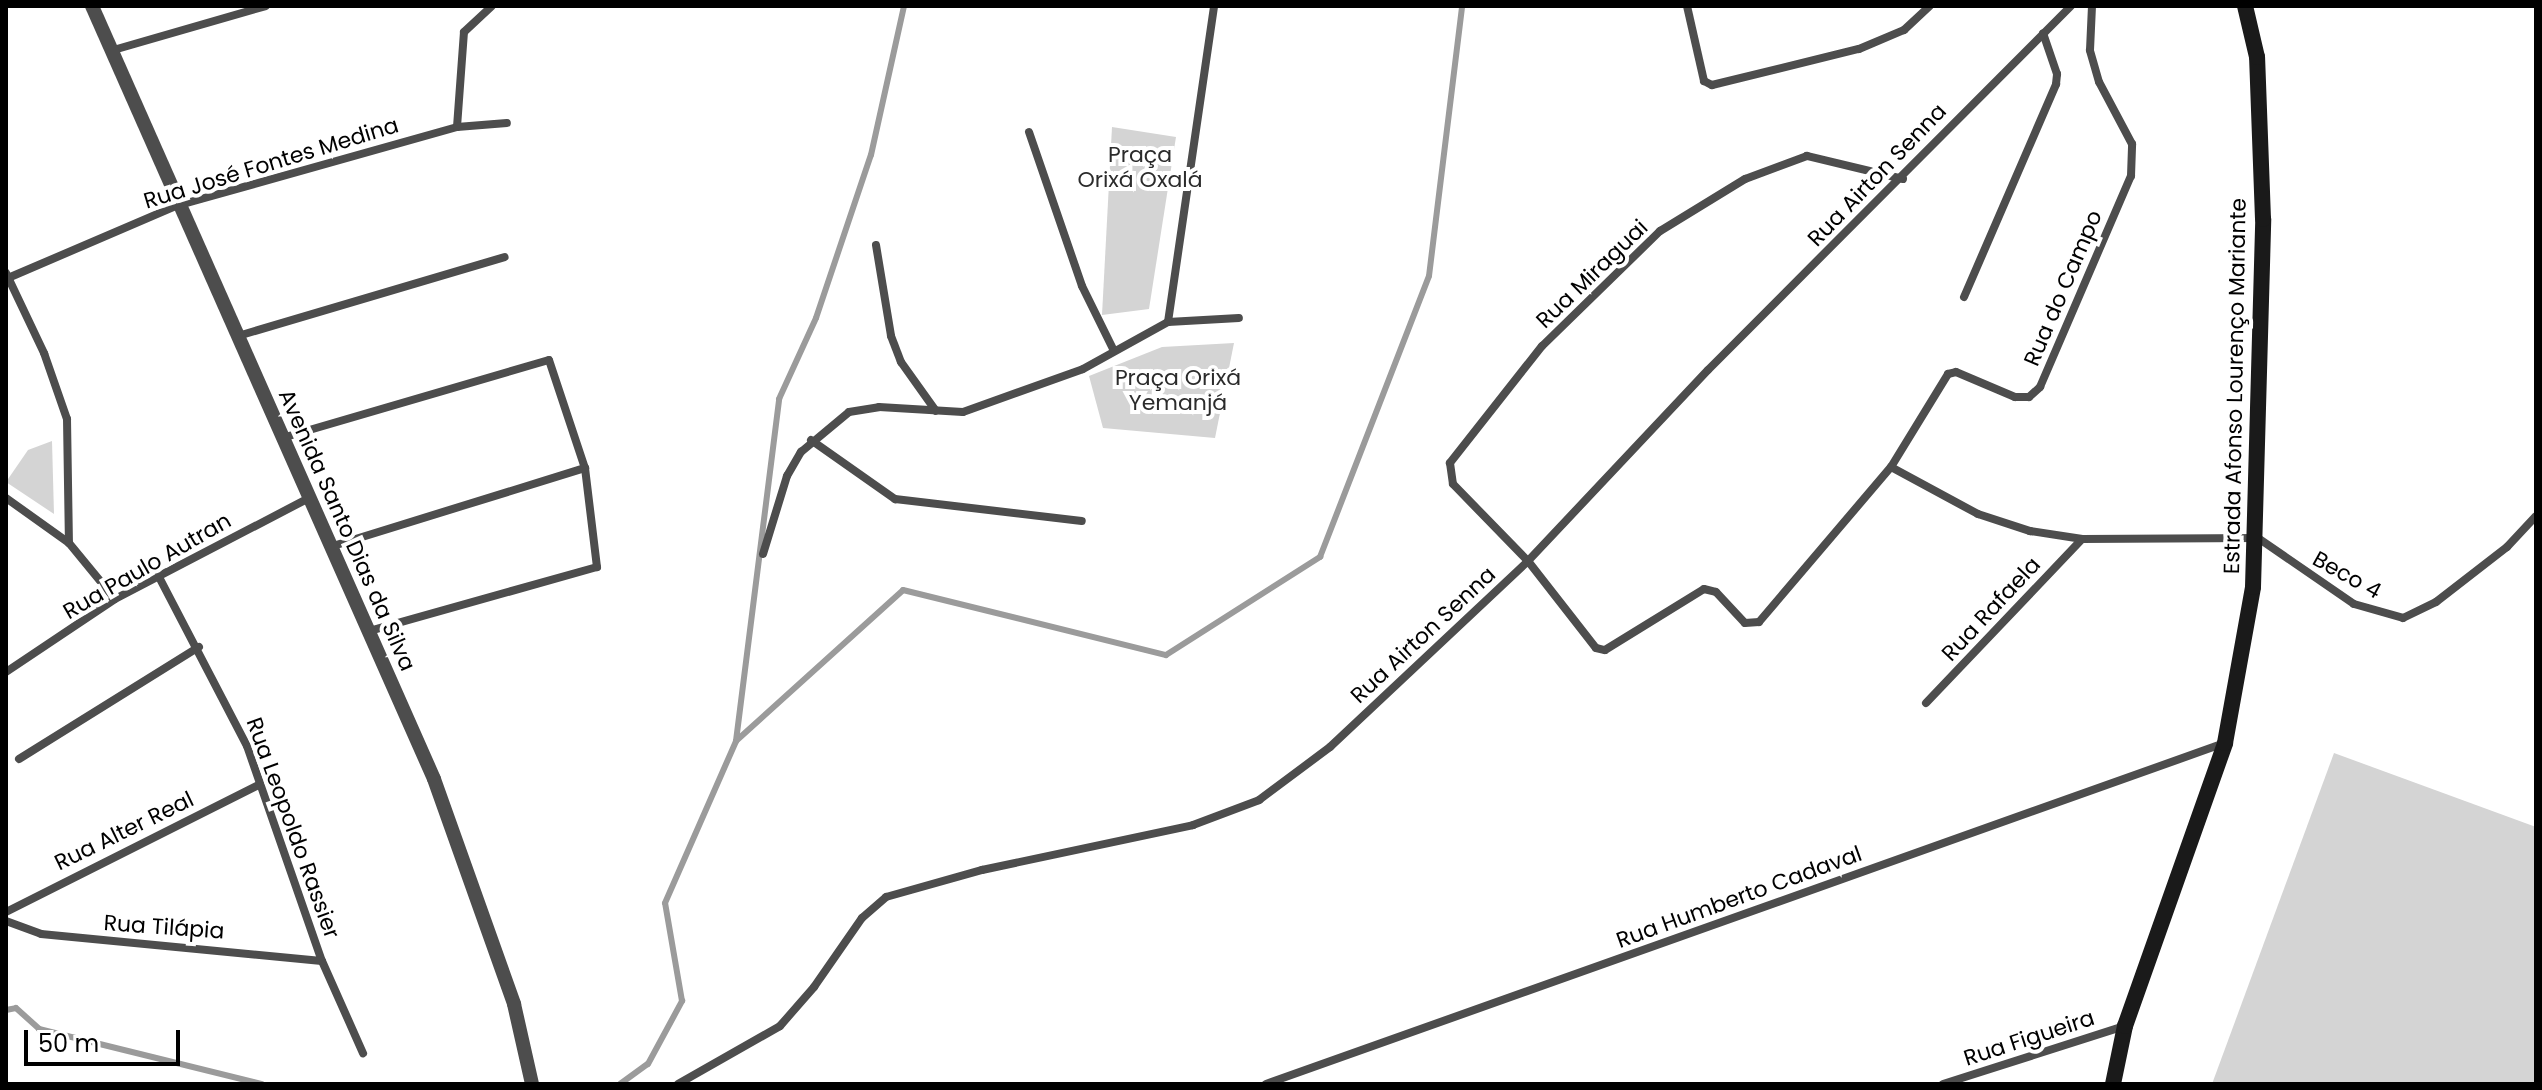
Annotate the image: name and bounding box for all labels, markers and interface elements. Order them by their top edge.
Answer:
street label: Rua Airton Senna [1802,98,1952,252]
street label: Rua José Fontes Medina [140,112,402,214]
park label: Praça Orixá Oxalá [1077,141,1203,192]
street label: Estrada Afonso Lourenço Mariante [2219,198,2251,574]
street label: Rua do Campo [2018,206,2108,370]
street label: Rua Miraguai [1531,214,1653,334]
park label: Praça Orixá Yemanjá [1115,364,1241,416]
street label: Avenida Santo Dias da Silva [273,385,421,675]
street label: Rua Paulo Autran [58,507,236,625]
street label: Beco 4 [2308,545,2386,605]
street label: Rua Rafaela [1936,552,2046,666]
street label: Rua Airton Senna [1345,561,1501,709]
street label: Rua Leopoldo Rassier [241,714,345,942]
street label: Rua Alter Real [50,786,198,876]
street label: Rua Humberto Cadaval [1613,840,1865,954]
street label: Rua Tilápia [103,910,225,944]
street label: Rua Figueira [1960,1004,2098,1072]
scale bar [28,1014,184,1064]
text: 50 m [38,1027,99,1060]

